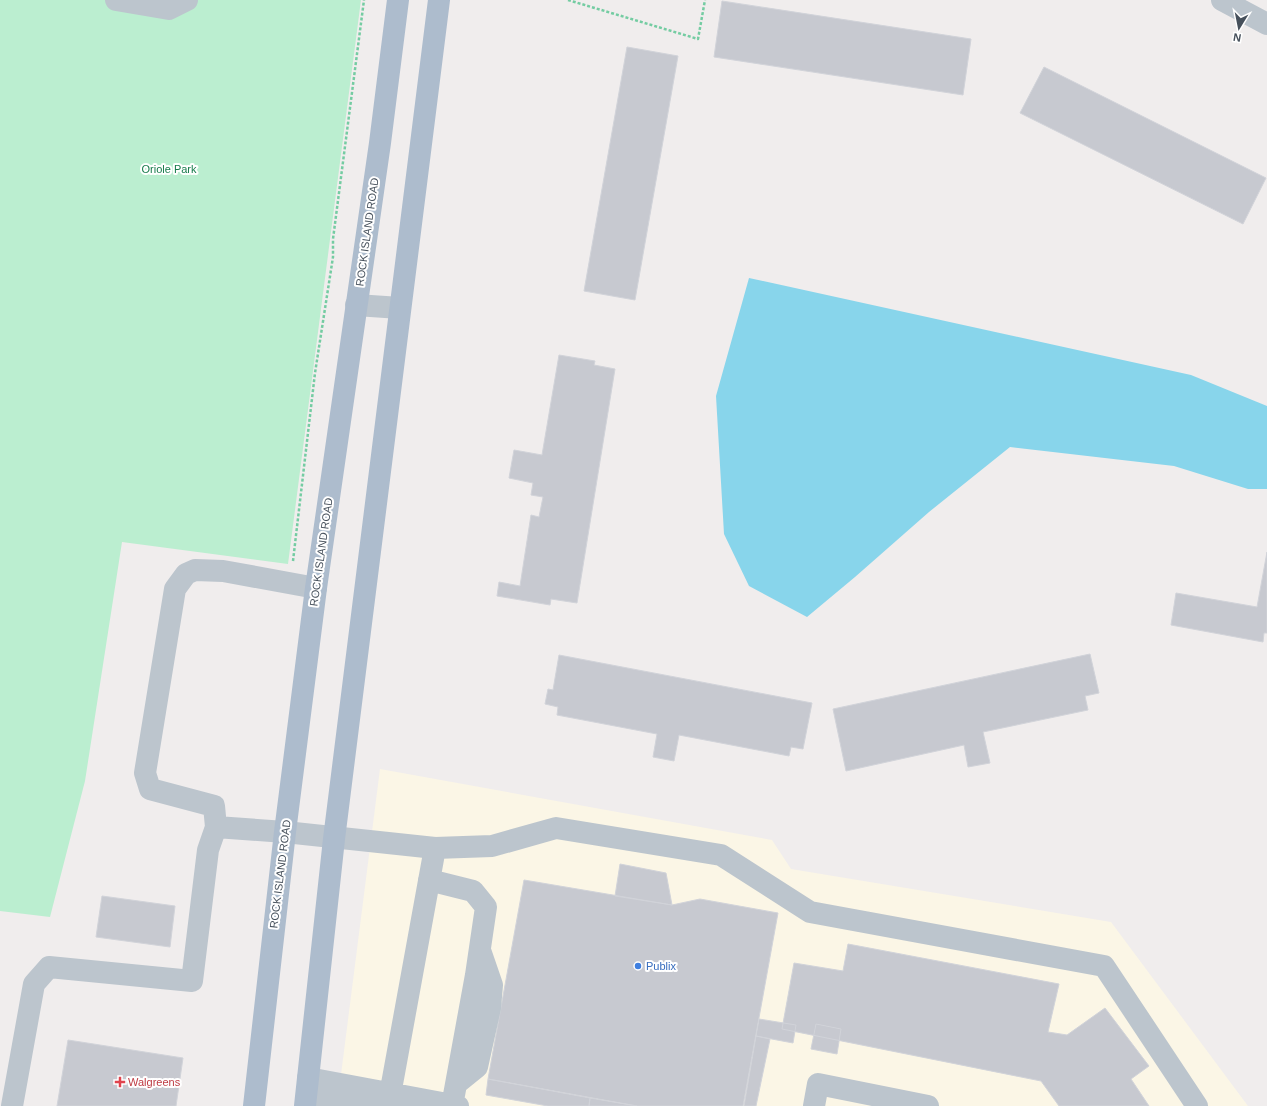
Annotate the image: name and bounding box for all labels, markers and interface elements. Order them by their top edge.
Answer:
north arrow [1219,8,1259,48]
text: N [1232,31,1242,44]
park label: Oriole Park [141,163,197,175]
street label: ROCK ISLAND ROAD [353,177,381,287]
street label: ROCK ISLAND ROAD [307,497,335,607]
street label: ROCK ISLAND ROAD [267,819,293,929]
place label: Publix [646,960,676,972]
marker: Publix [633,961,643,971]
place label: Walgreens [128,1076,181,1088]
marker: Walgreens [115,1077,125,1087]

